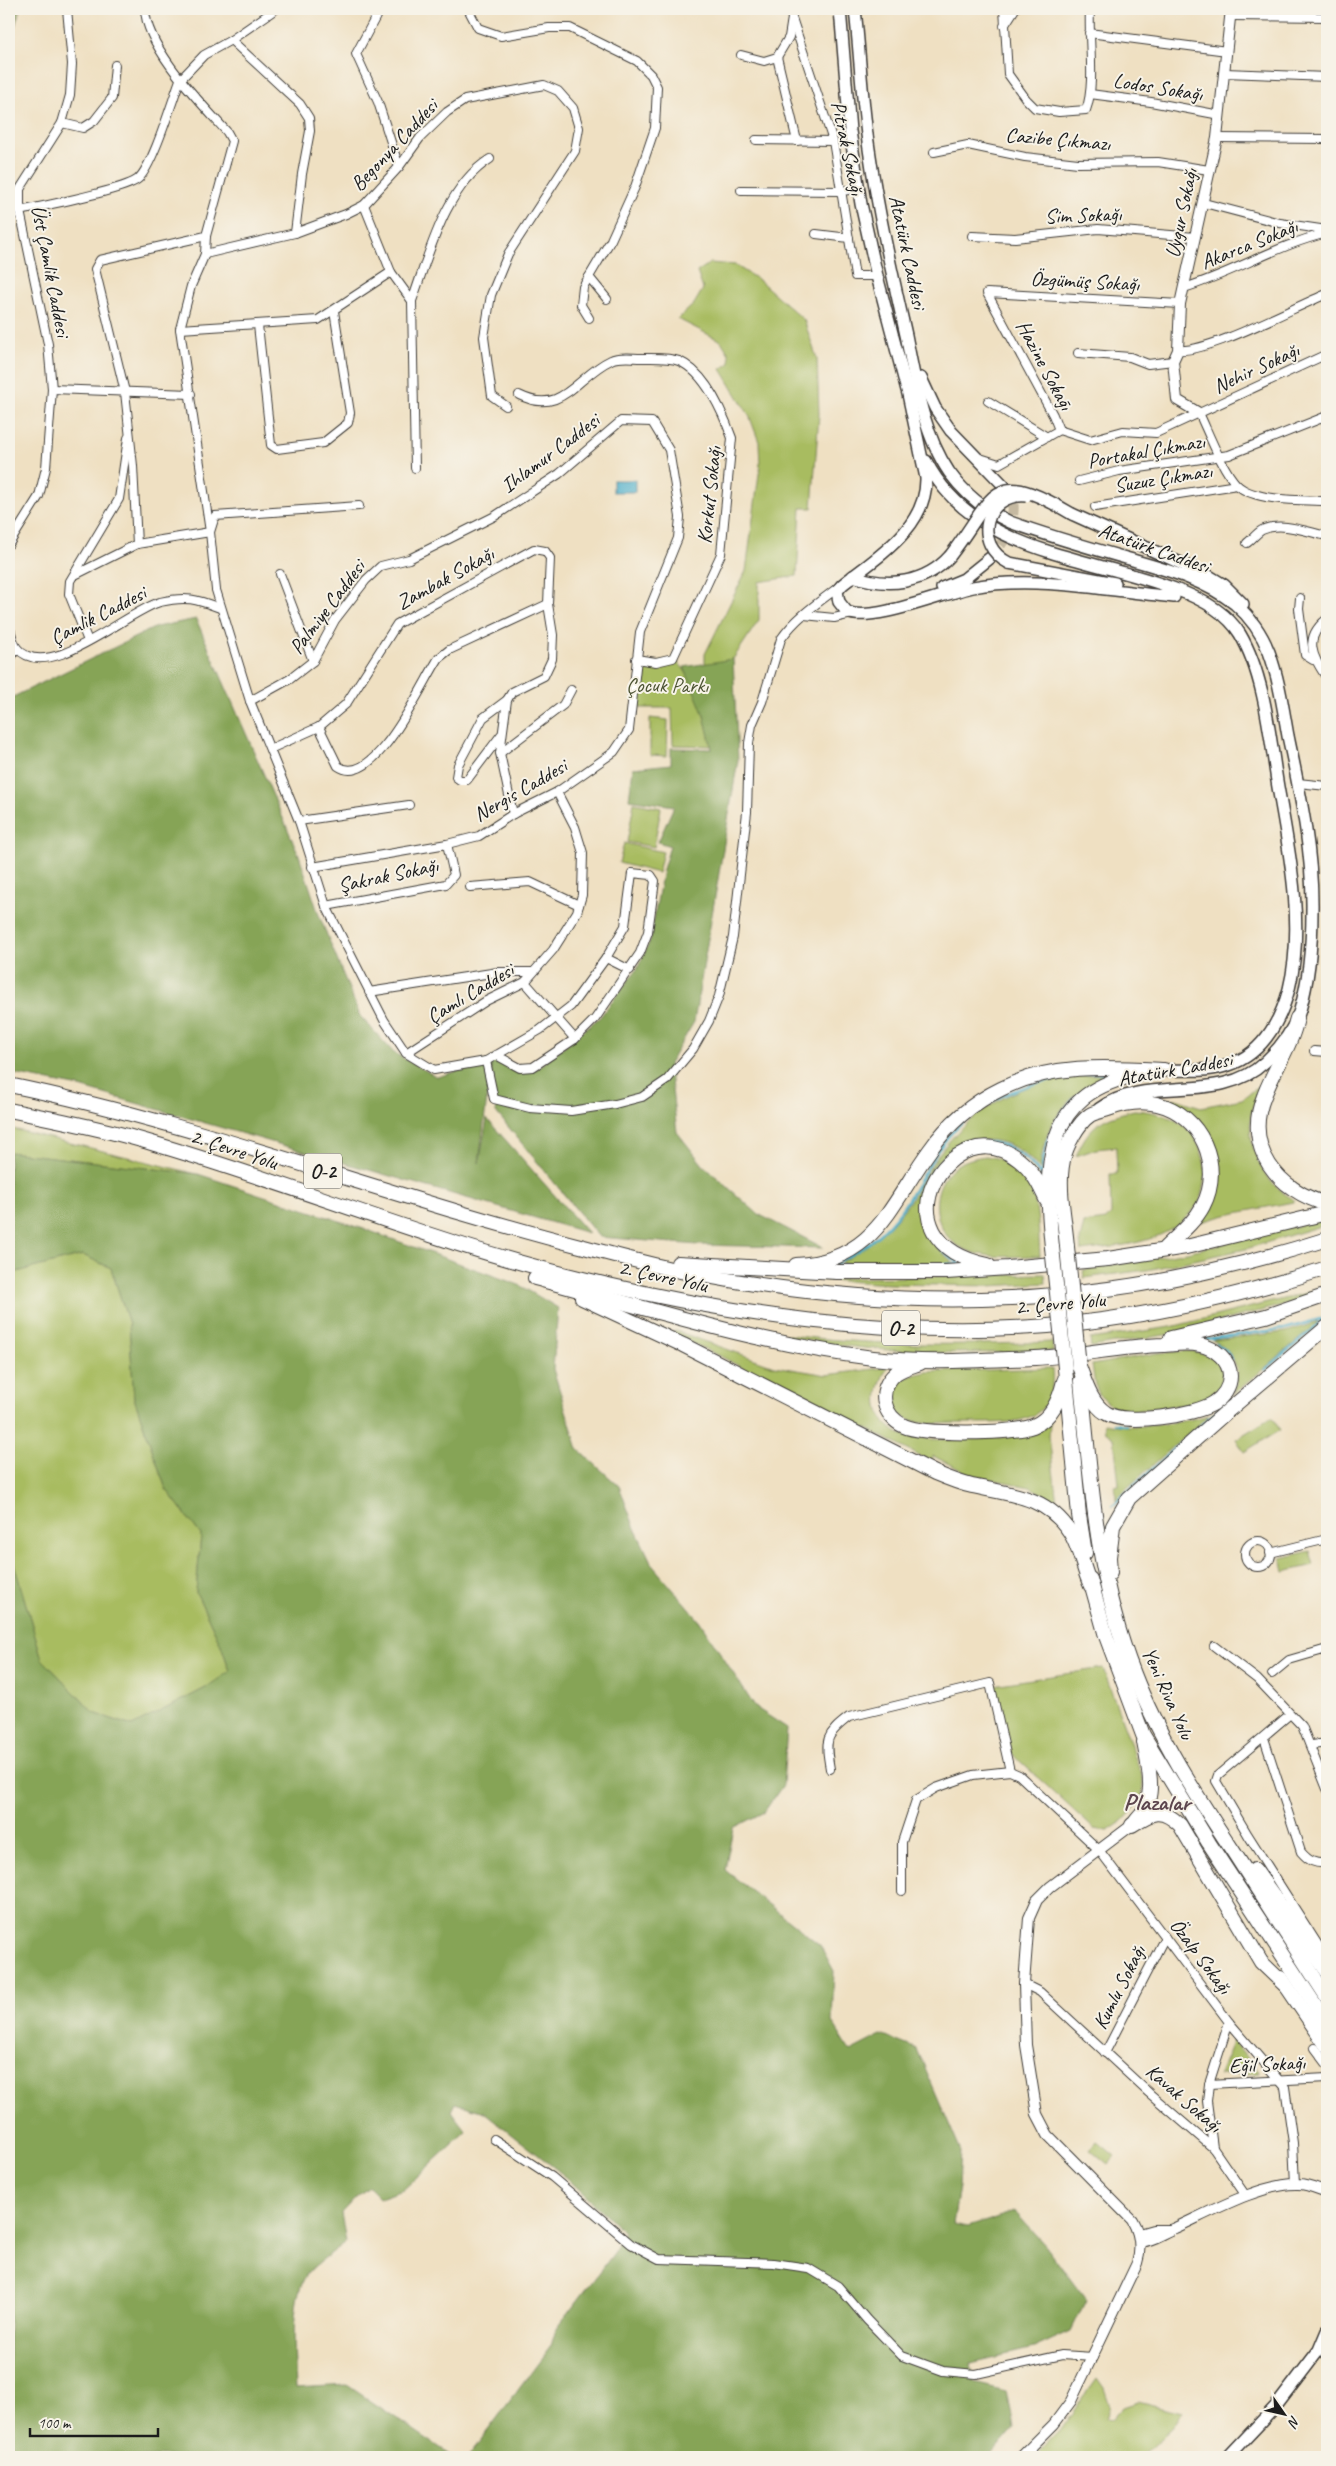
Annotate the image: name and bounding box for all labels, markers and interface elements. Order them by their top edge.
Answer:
street label: Lodos Sokağı [1111,67,1206,107]
street label: Begonya Caddesi [345,91,445,196]
street label: Pıtrak Sokağı [825,99,871,198]
street label: Cazibe Çıkmazı [1005,121,1112,157]
street label: Uygur Sokağı [1159,165,1203,260]
street label: Atatürk Caddesi [883,193,933,314]
street label: Sim Sokağı [1044,201,1123,229]
street label: Üst Çamlik Caddesi [25,203,77,342]
street label: Akarca Sokağı [1197,212,1302,275]
street label: Özgümüş Sokağı [1030,265,1141,297]
street label: Hazine Sokaḡı [1011,316,1080,415]
street label: Nehir Sokağı [1209,336,1304,399]
street label: Ihlamur Caddesi [496,406,607,498]
street label: Portakal Çıkmazı [1085,428,1208,474]
street label: Korkut Sokağı [691,444,727,545]
street label: Suzuz Çıkmazı [1112,457,1215,499]
street label: Atatürk Caddesi [1095,517,1216,580]
street label: Zambak Sokağı [392,540,499,615]
street label: Palmiye Caddesi [283,552,373,659]
street label: Çamlik Caddesi [46,578,153,650]
park label: Çocuk Parkı [626,672,709,698]
street label: Nergis Caddesi [469,751,574,827]
street label: Şakrak Sokağı [336,851,441,898]
street label: Çamlı Caddesi [422,955,521,1029]
street label: Atatürk Caddesi [1116,1046,1237,1092]
street label: 2. Çevre Yolu [187,1123,282,1176]
road number: O-2 [304,1154,342,1188]
street label: 2. Çevre Yolu [616,1254,711,1298]
street label: 2. Çevre Yolu [1014,1286,1107,1320]
road number: O-2 [882,1310,920,1346]
street label: Yeni Riva Yolu [1136,1643,1200,1744]
district label: Plazalar [1124,1787,1193,1817]
street label: Özalp Sokağı [1164,1913,1239,2000]
street label: Kumlu Sokağı [1087,1940,1152,2033]
street label: Eğil Sokağı [1228,2049,1307,2079]
street label: Kavak Sokağı [1141,2058,1228,2139]
north arrow [1258,2388,1308,2438]
scale bar [30,2406,158,2438]
text: N [1284,2413,1304,2431]
text: 100 m [38,2414,72,2433]

